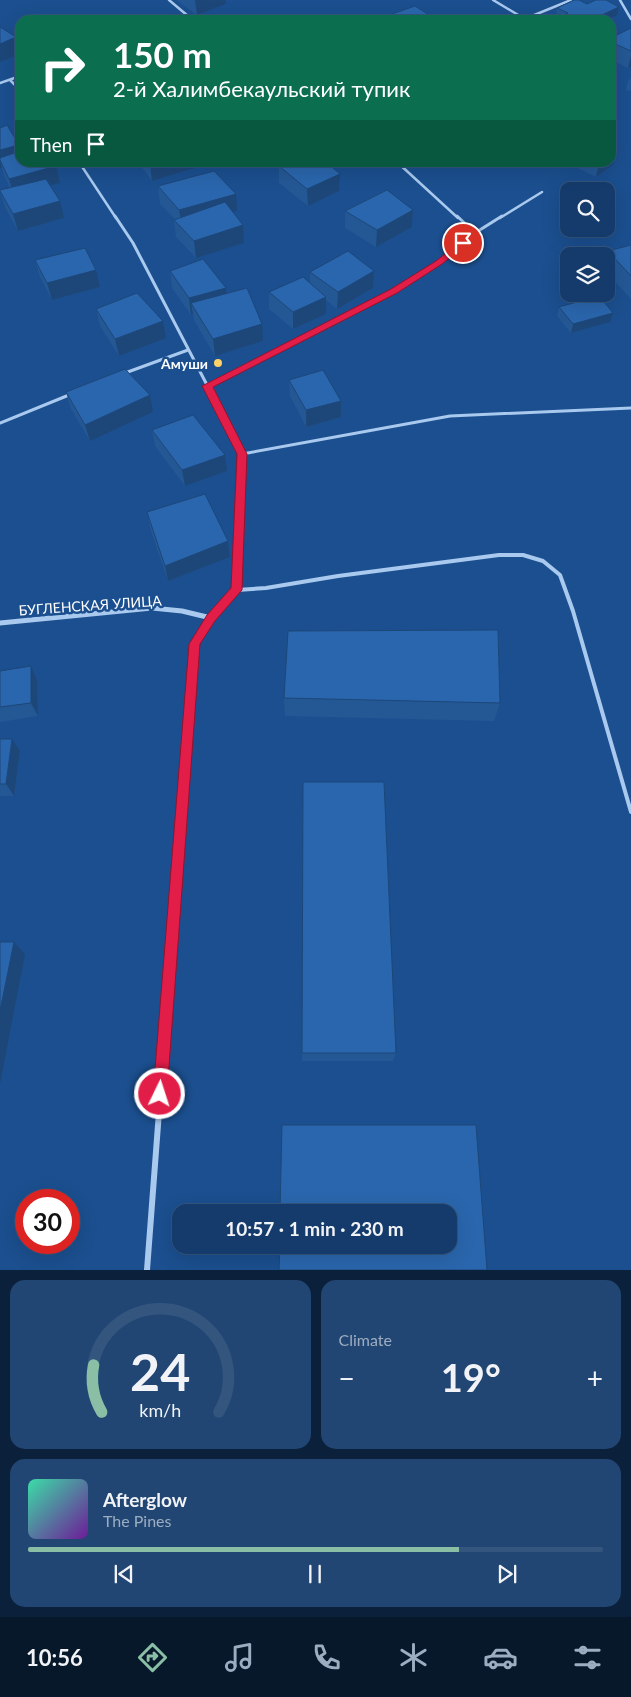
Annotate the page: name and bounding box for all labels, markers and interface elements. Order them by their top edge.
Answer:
text: 150 m [113,33,212,75]
icon: right [30,35,95,100]
text: 2-й Халимбекаульский тупик [113,75,410,102]
icon: arrive [82,130,110,158]
text: Then [30,133,72,156]
map controls [560,182,615,302]
button: search [560,182,615,237]
pin [442,222,484,264]
icon: arrive [449,229,477,257]
button: layers [560,247,615,302]
place label: Амуши [160,355,208,372]
marker: Амуши [212,357,224,369]
street label: БУГЛЕНСКАЯ УЛИЦА [18,591,163,618]
position arrow [133,1067,185,1119]
speed limit sign: 30 [15,1189,80,1254]
text: 10:57 · 1 min · 230 m [225,1217,404,1240]
text: Climate [339,1330,392,1349]
text: 24 [130,1340,190,1402]
text: 19° [441,1354,501,1400]
text: − [339,1361,355,1395]
text: + [587,1361,603,1395]
text: km/h [139,1399,181,1421]
text: Afterglow [103,1488,187,1511]
text: The Pines [103,1511,172,1530]
icon: previous [110,1560,138,1588]
icon: pause [301,1560,329,1588]
icon: next [493,1560,521,1588]
icon: directions [135,1640,170,1675]
icon: music [222,1640,257,1675]
icon: phone [309,1640,344,1675]
icon: climate [396,1640,431,1675]
icon: car [483,1640,518,1675]
icon: filters [570,1640,605,1675]
text: 10:56 [26,1644,83,1671]

